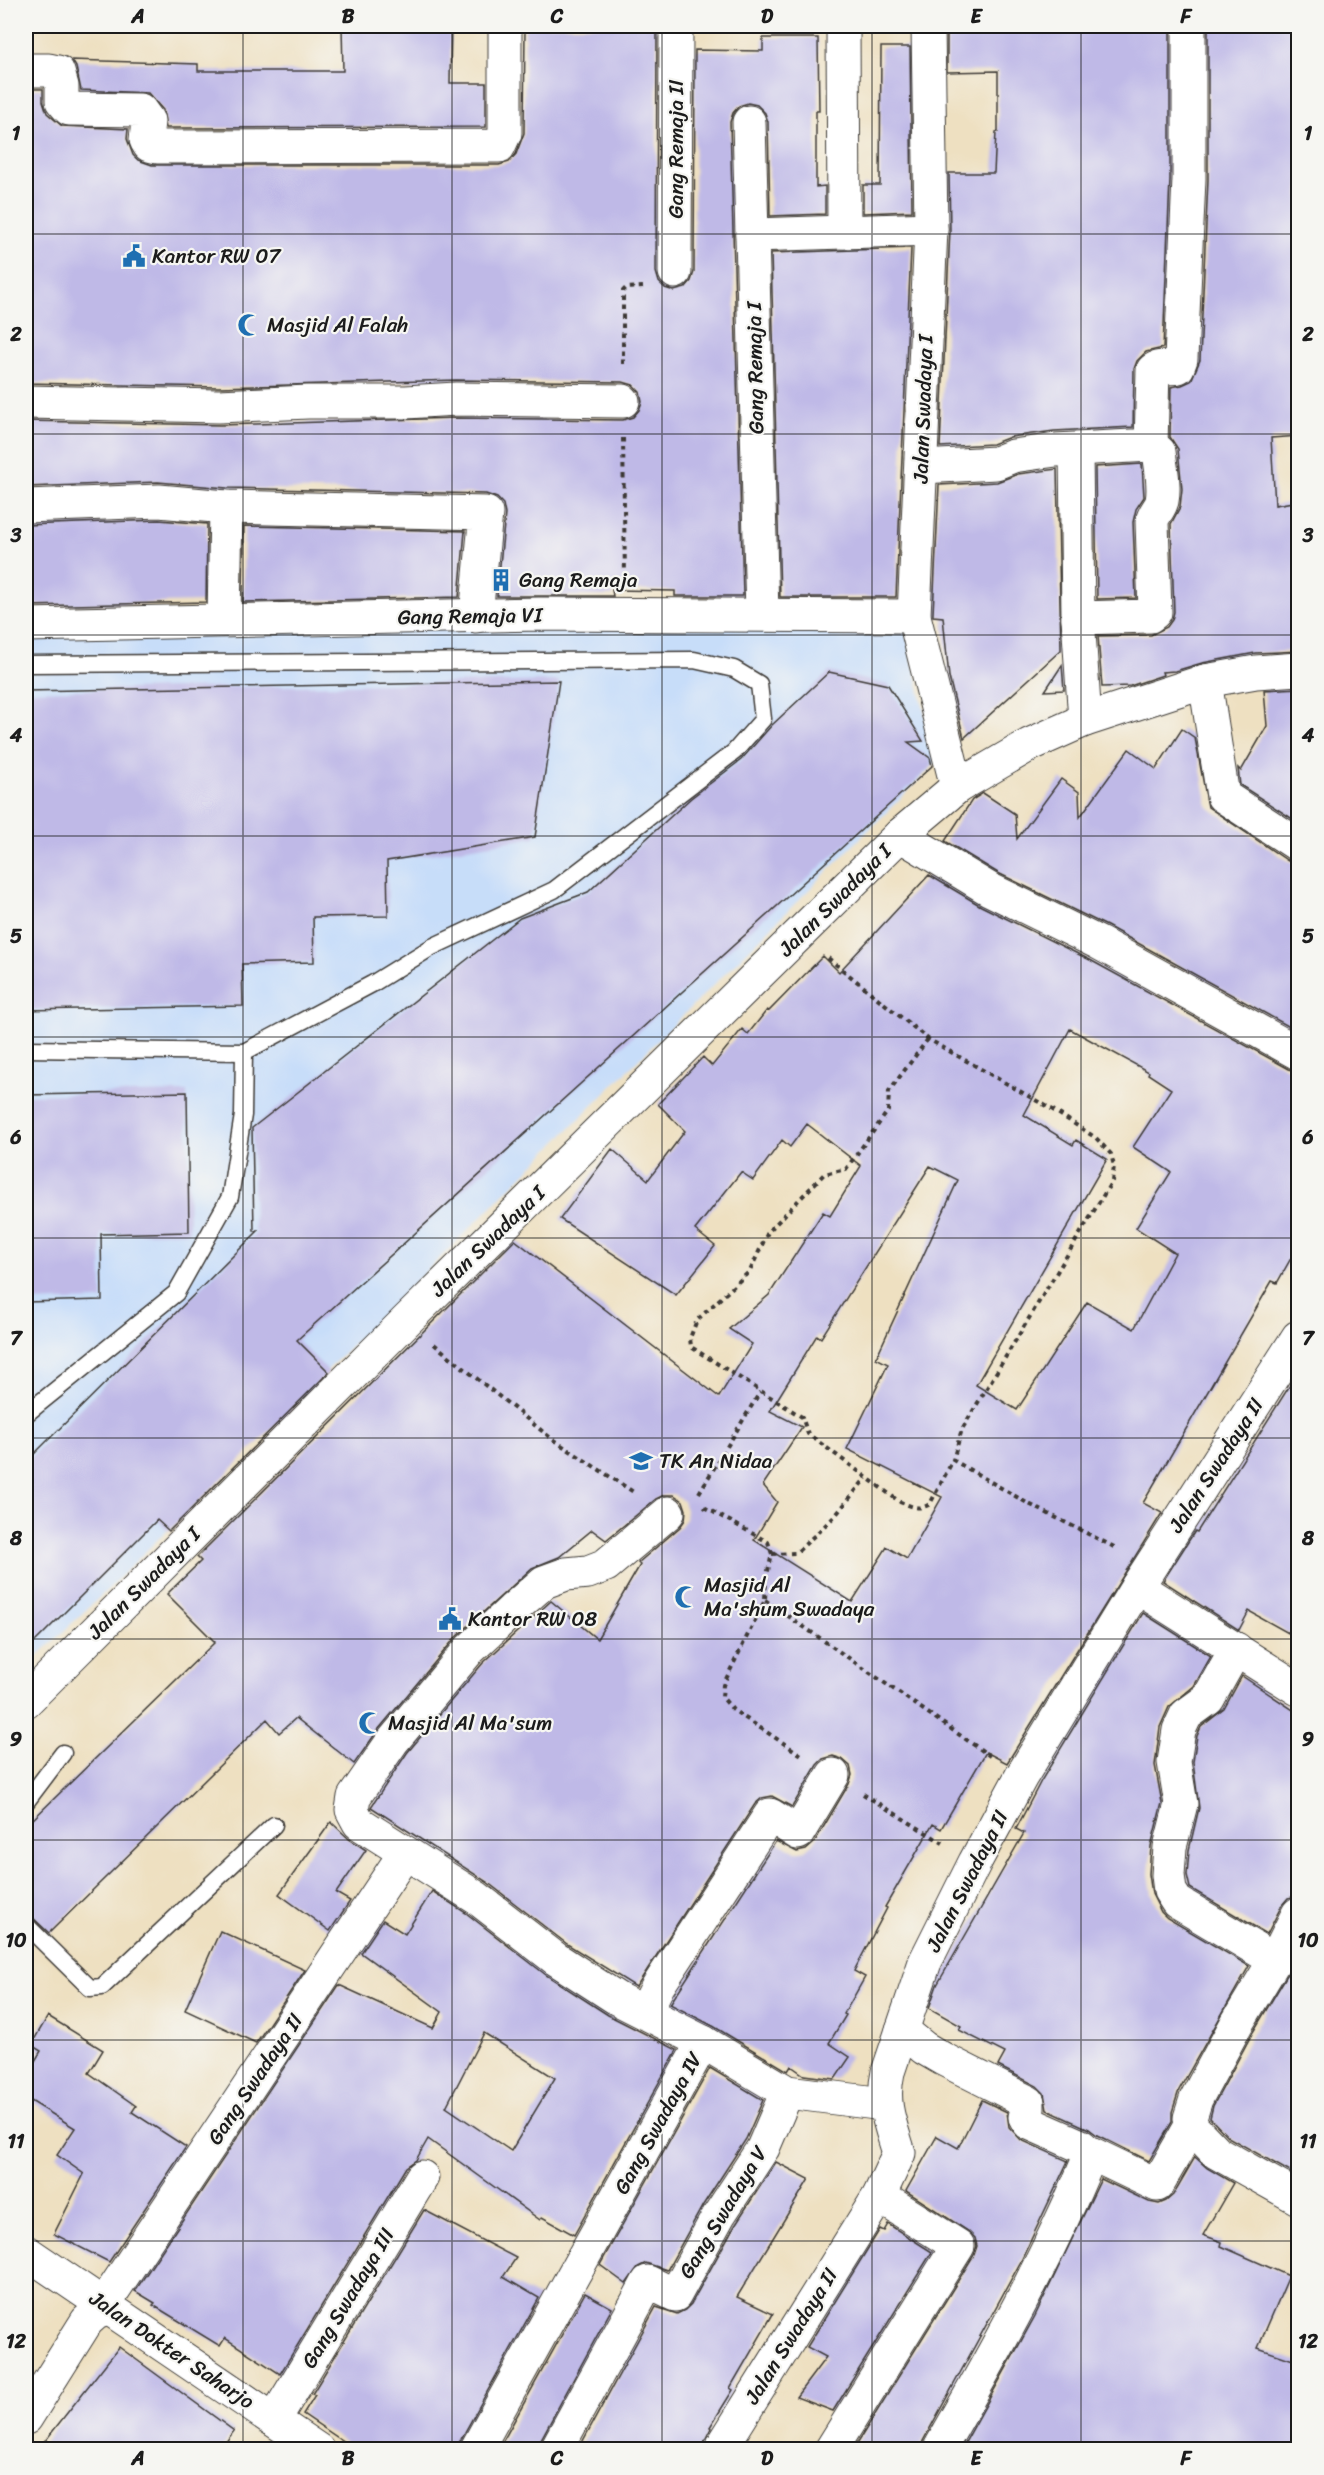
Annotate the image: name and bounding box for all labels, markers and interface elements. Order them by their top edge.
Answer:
text: A [130,0,145,34]
text: B [342,0,355,34]
text: C [550,0,564,34]
text: D [761,0,774,34]
text: E [970,0,983,34]
text: F [1180,0,1193,34]
street label: Gang Remaja II [657,79,695,218]
text: 1 [12,116,21,151]
text: 1 [1304,116,1313,151]
place label: Kantor RW 07 [152,237,282,275]
public building icon: Kantor RW 07 [121,243,147,269]
street label: Gang Remaja I [735,300,775,435]
place label: Masjid Al Falah [267,306,408,344]
mosque icon: Masjid Al Falah [236,312,262,338]
text: 2 [9,317,22,352]
text: 2 [1301,317,1314,352]
street label: Jalan Swadaya I [901,332,945,485]
text: 3 [10,518,22,553]
text: 3 [1302,518,1314,553]
place label: Gang Remaja [519,561,638,599]
building icon: Gang Remaja [488,567,514,593]
street label: Gang Remaja VI [397,596,544,636]
text: 4 [9,718,23,753]
text: 4 [1301,718,1315,753]
street label: Jalan Swadaya I [768,833,902,967]
text: 5 [10,919,22,954]
text: 5 [1302,919,1314,954]
text: 6 [9,1120,22,1155]
text: 6 [1301,1120,1314,1155]
street label: Jalan Swadaya I [421,1174,556,1307]
text: 7 [10,1321,23,1356]
text: 7 [1302,1321,1315,1356]
street label: Jalan Swadaya II [1157,1389,1274,1541]
place label: TK An Nidaa [659,1442,773,1480]
school or university icon: TK An Nidaa [628,1448,654,1474]
street label: Jalan Swadaya I [77,1516,211,1650]
text: 8 [9,1521,23,1556]
text: 8 [1301,1521,1315,1556]
place label: Masjid Al Ma'shum Swadaya [704,1566,875,1628]
mosque icon: Masjid Al Ma'shum Swadaya [673,1584,699,1610]
place label: Kantor RW 08 [468,1600,597,1638]
public building icon: Kantor RW 08 [437,1606,463,1632]
place label: Masjid Al Ma'sum [388,1704,552,1742]
mosque icon: Masjid Al Ma'sum [357,1710,383,1736]
text: 9 [10,1722,22,1757]
text: 9 [1302,1722,1314,1757]
street label: Jalan Swadaya II [914,1803,1019,1960]
text: 10 [5,1923,27,1958]
text: 10 [1297,1923,1319,1958]
street label: Gang Swadaya II [197,2005,314,2153]
street label: Gang Swadaya IV [603,2044,713,2202]
text: 11 [7,2124,25,2159]
text: 11 [1299,2124,1317,2159]
street label: Gang Swadaya V [668,2137,778,2286]
street label: Gang Swadaya III [291,2220,406,2376]
street label: Jalan Swadaya II [733,2260,849,2413]
street label: Jalan Dokter Saharjo [80,2280,263,2420]
text: 12 [6,2324,27,2359]
text: 12 [1298,2324,1319,2359]
text: A [130,2441,145,2475]
text: B [342,2441,355,2475]
text: C [550,2441,564,2475]
text: D [761,2441,774,2475]
text: E [970,2441,983,2475]
text: F [1180,2441,1193,2475]

